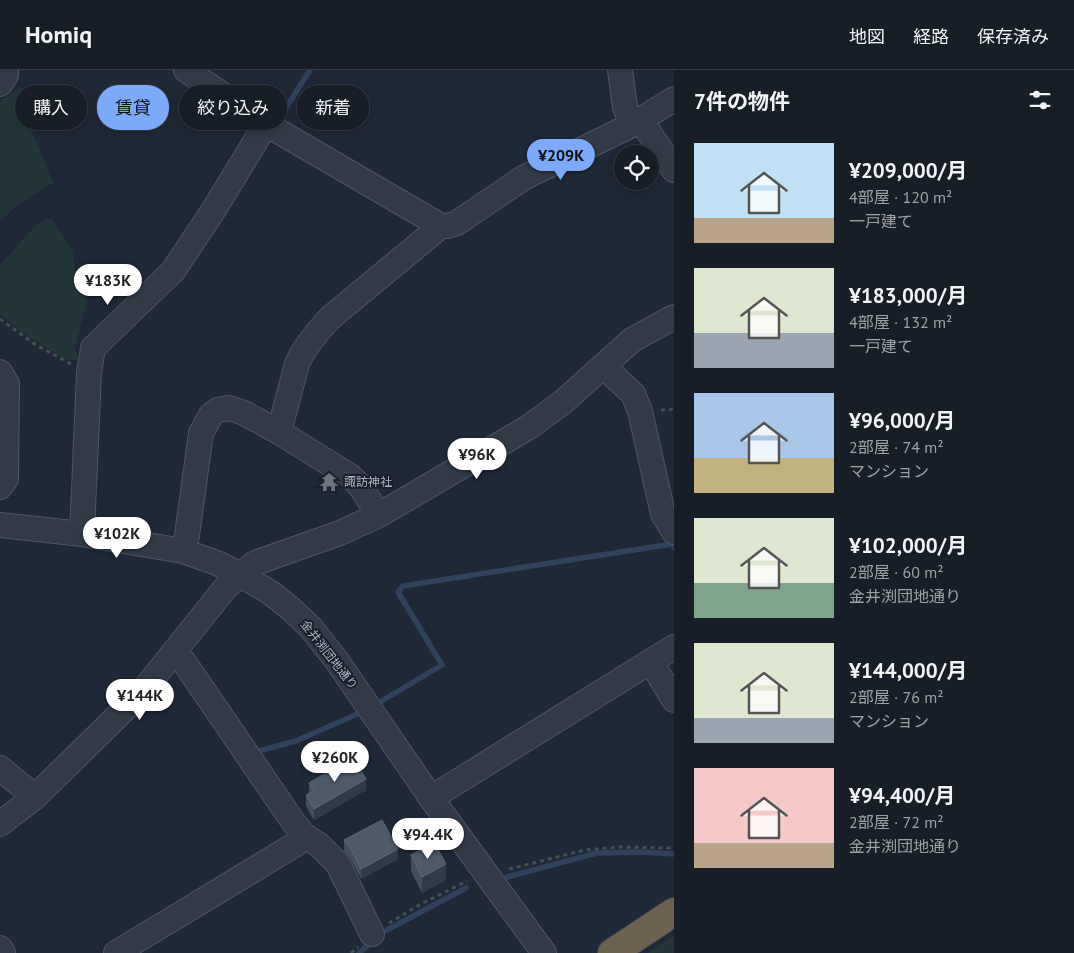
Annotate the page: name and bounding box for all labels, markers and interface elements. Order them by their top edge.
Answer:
text: Homiq [25,19,92,50]
text: 地図 [849,25,885,48]
text: 経路 [913,25,949,48]
text: 保存済み [977,25,1049,48]
chip: 購入 [15,85,87,130]
chip: 賃貸 [97,85,169,130]
chip: 絞り込み [179,85,287,130]
chip: 新着 [297,85,369,130]
icon: filters [1026,86,1054,114]
text: 7件の物件 [694,88,790,115]
pin: ¥209K [526,138,596,181]
text: ¥209K [538,145,584,165]
map controls [614,145,659,190]
button: locate [614,145,659,190]
text: ¥209,000/月 [849,157,967,184]
icon: home [734,163,794,223]
text: 4部屋 · 120 m² [849,187,952,207]
text: 一戸建て [849,211,913,231]
pin: ¥183K [73,264,143,306]
text: ¥183K [85,270,131,290]
text: ¥183,000/月 [849,282,967,309]
icon: home [734,288,794,348]
text: 4部屋 · 132 m² [849,312,952,332]
text: 一戸建て [849,336,913,356]
text: ¥96,000/月 [849,407,955,434]
icon: home [734,413,794,473]
text: 2部屋 · 74 m² [849,437,944,457]
pin: ¥96K [447,438,507,480]
text: ¥96K [458,444,496,464]
text: マンション [849,461,929,481]
temple icon: 諏訪神社 [318,471,340,493]
place label: 諏訪神社 [344,474,392,489]
pin: ¥102K [82,516,152,559]
text: ¥102K [94,523,140,543]
text: ¥102,000/月 [849,532,967,559]
icon: home [734,538,794,598]
text: 2部屋 · 60 m² [849,562,944,582]
text: 金井渕団地通り [849,586,961,606]
street label: 金井渕団地通り [298,617,361,692]
text: ¥144,000/月 [849,657,967,684]
icon: home [734,663,794,723]
pin: ¥144K [105,678,175,721]
text: ¥144K [117,685,163,705]
text: 2部屋 · 76 m² [849,687,944,707]
text: マンション [849,711,929,731]
pin: ¥260K [300,740,370,783]
text: ¥260K [312,747,358,767]
text: ¥94,400/月 [849,782,955,809]
icon: home [734,788,794,848]
text: 2部屋 · 72 m² [849,812,944,832]
pin: ¥94.4K [387,818,469,860]
text: ¥94.4K [403,824,453,844]
text: 金井渕団地通り [849,836,961,856]

